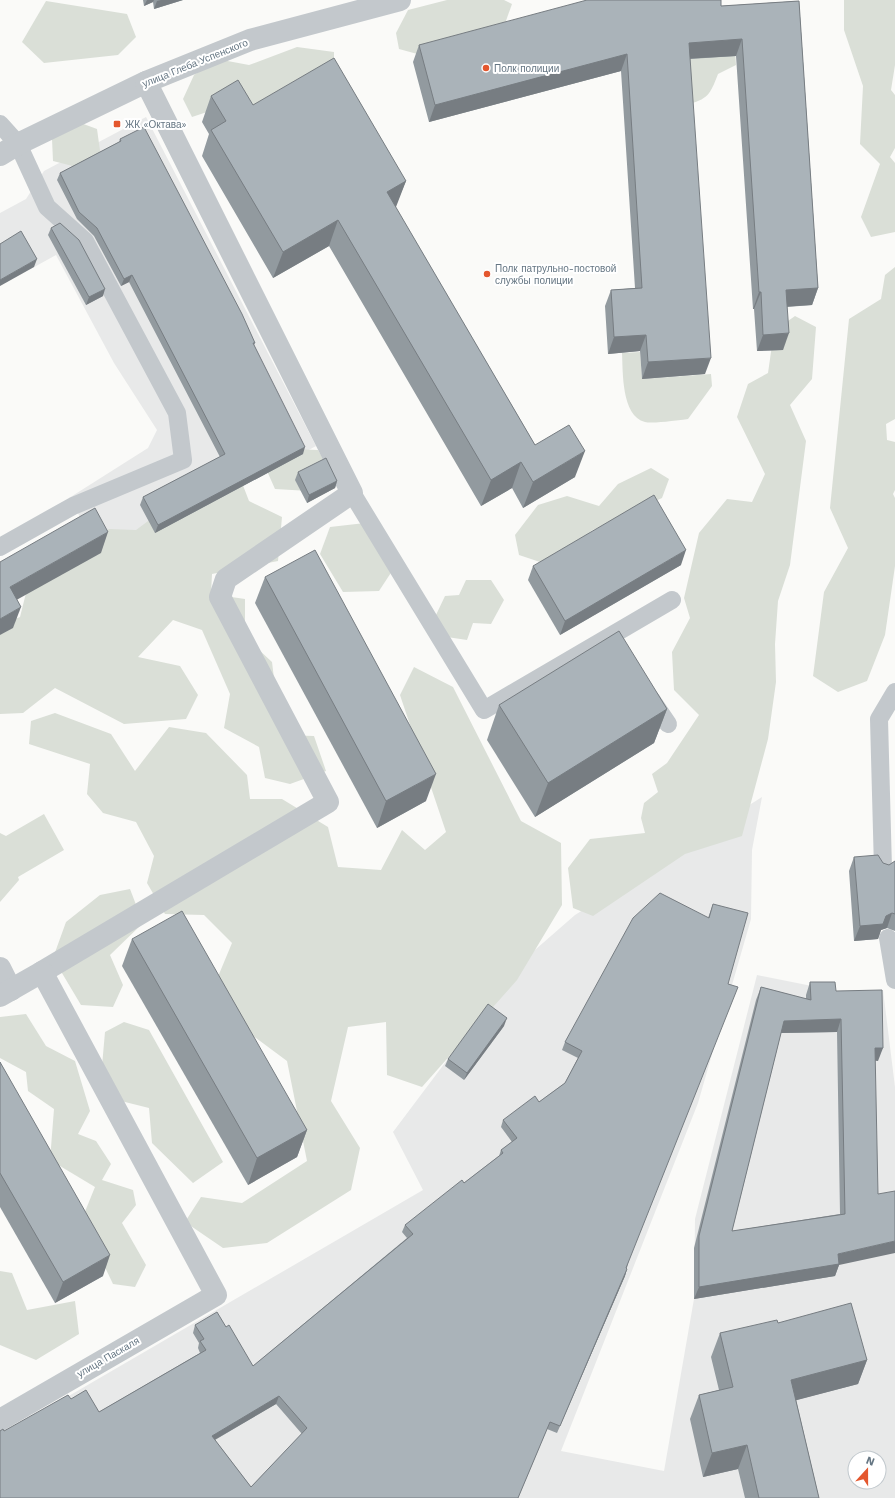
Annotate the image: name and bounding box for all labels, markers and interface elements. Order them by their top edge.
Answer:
street label: улица Глеба Успенского [141,37,250,89]
marker: Полк полиции [481,63,491,73]
place label: Полк полиции [494,63,559,74]
marker: ЖК «Октава» [112,119,122,129]
place label: ЖК «Октава» [125,119,186,130]
place label: Полк патрульно-постовой службы полиции [495,263,616,286]
marker: Полк патрульно-постовой службы полиции [482,269,492,279]
street label: улица Паскаля [75,1335,141,1379]
north arrow [847,1450,887,1490]
text: N [864,1454,877,1469]

